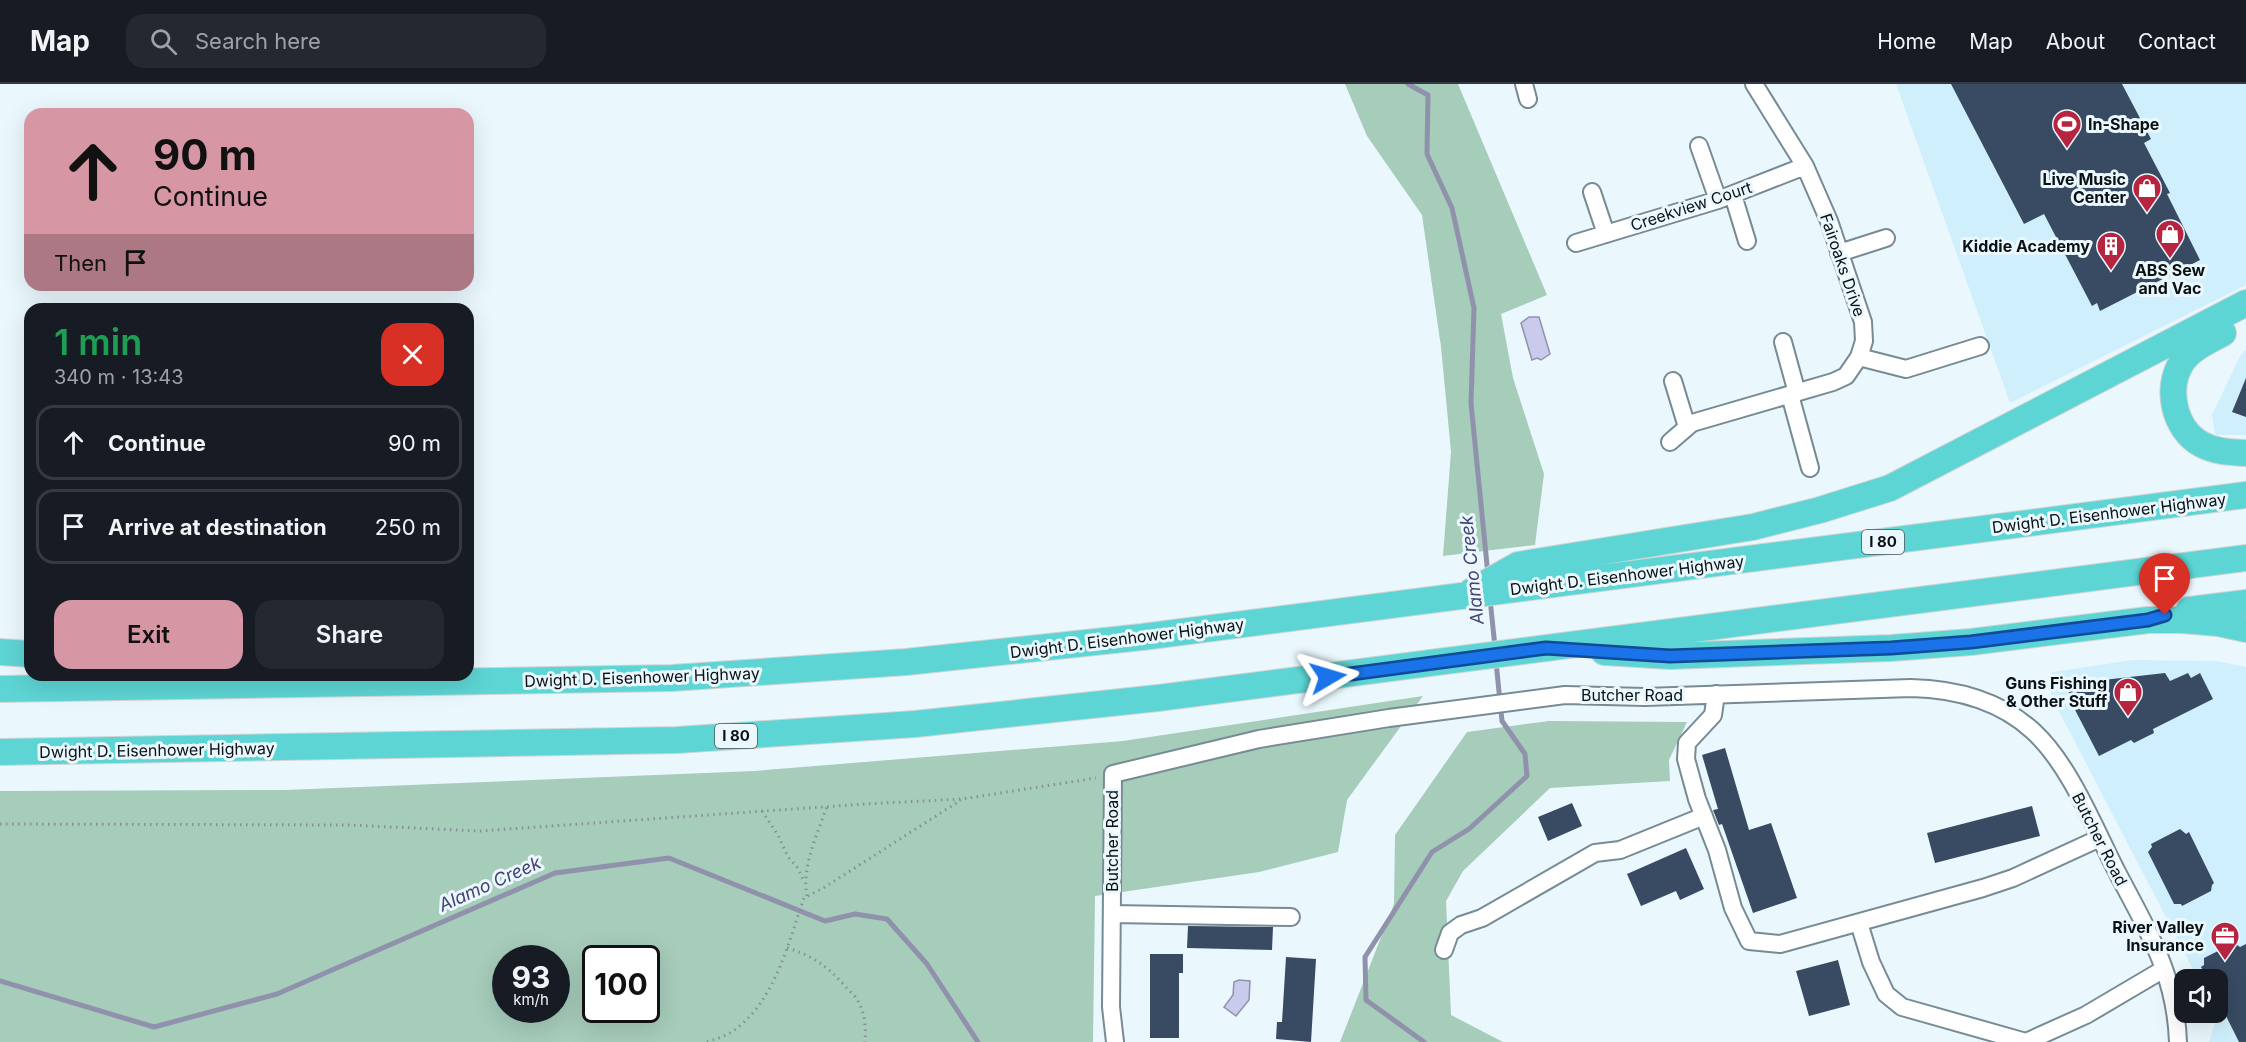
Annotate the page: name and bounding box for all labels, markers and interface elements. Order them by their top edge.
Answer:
search box [126,14,546,68]
text: Map [30,24,90,58]
icon: search [147,25,180,58]
text: Search here [195,28,321,54]
text: Home [1877,29,1936,54]
text: Map [1969,29,2013,54]
text: About [2046,29,2105,54]
text: Contact [2138,29,2216,54]
sports icon: In-Shape [2051,108,2083,150]
place label: In-Shape [2088,114,2159,134]
text: 90 m [153,129,257,180]
icon: ahead [54,132,132,210]
place label: Live Music Center [2042,169,2126,207]
shop icon: Live Music Center [2131,172,2163,214]
street label: Creekview Court [1628,177,1754,235]
text: Continue [153,180,268,213]
street label: Fairoaks Drive [1816,211,1870,319]
shop icon: ABS Sew and Vac [2154,218,2186,260]
building icon: Kiddie Academy [2095,230,2127,272]
place label: Kiddie Academy [1962,236,2090,256]
icon: arrive [119,246,152,279]
text: Then [54,250,107,276]
place label: ABS Sew and Vac [2135,260,2205,298]
text: 1 min [54,320,142,364]
button: close [381,323,444,386]
text: 340 m · 13:43 [54,365,184,389]
icon: ahead [57,426,90,459]
text: Continue [108,430,206,456]
text: 90 m [388,430,441,456]
street label: Dwight D. Eisenhower Highway [1991,489,2227,537]
icon: arrive [57,510,90,543]
water label: Alamo Creek [1455,513,1488,627]
text: Arrive at destination [108,514,327,540]
text: 250 m [375,514,441,540]
road number: I 80 [1862,530,1904,554]
street label: Dwight D. Eisenhower Highway [1509,551,1745,599]
pin [2139,553,2190,615]
icon: arrive [2148,562,2181,595]
button: Exit [54,600,243,669]
button: Share [255,600,444,669]
street label: Dwight D. Eisenhower Highway [1009,614,1245,662]
position arrow [1296,645,1360,709]
street label: Dwight D. Eisenhower Highway [524,663,760,691]
place label: Guns Fishing & Other Stuff [2005,673,2108,711]
shop icon: Guns Fishing & Other Stuff [2112,676,2144,718]
street label: Butcher Road [1581,685,1683,705]
road number: I 80 [715,724,757,748]
street label: Dwight D. Eisenhower Highway [39,738,275,762]
street label: Butcher Road [2068,789,2132,889]
street label: Butcher Road [1102,790,1122,892]
water label: Alamo Creek [435,851,545,916]
place label: River Valley Insurance [2112,917,2204,955]
office icon: River Valley Insurance [2209,920,2241,962]
speed limit sign: 100 [582,945,660,1023]
text: 93 [512,959,550,995]
map controls [2174,969,2228,1023]
button: sound [2174,969,2228,1023]
text: km/h [513,990,549,1009]

